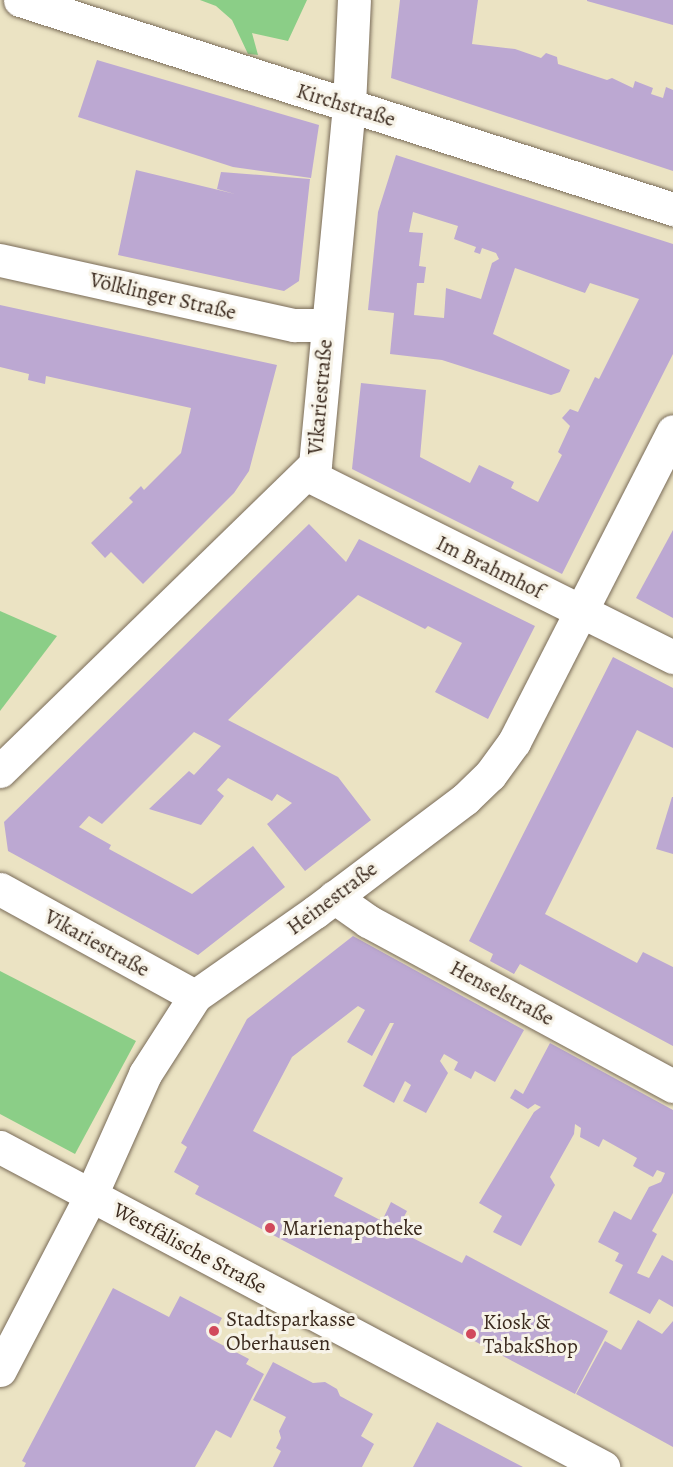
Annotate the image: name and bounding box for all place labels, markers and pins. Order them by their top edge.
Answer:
place label: Marienapotheke [282,1215,423,1241]
marker: Marienapotheke [263,1221,277,1235]
place label: Stadtsparkasse Oberhausen [226,1306,356,1356]
place label: Kiosk & TabakShop [483,1309,578,1359]
marker: Stadtsparkasse Oberhausen [207,1324,221,1338]
marker: Kiosk & TabakShop [464,1327,478,1341]

